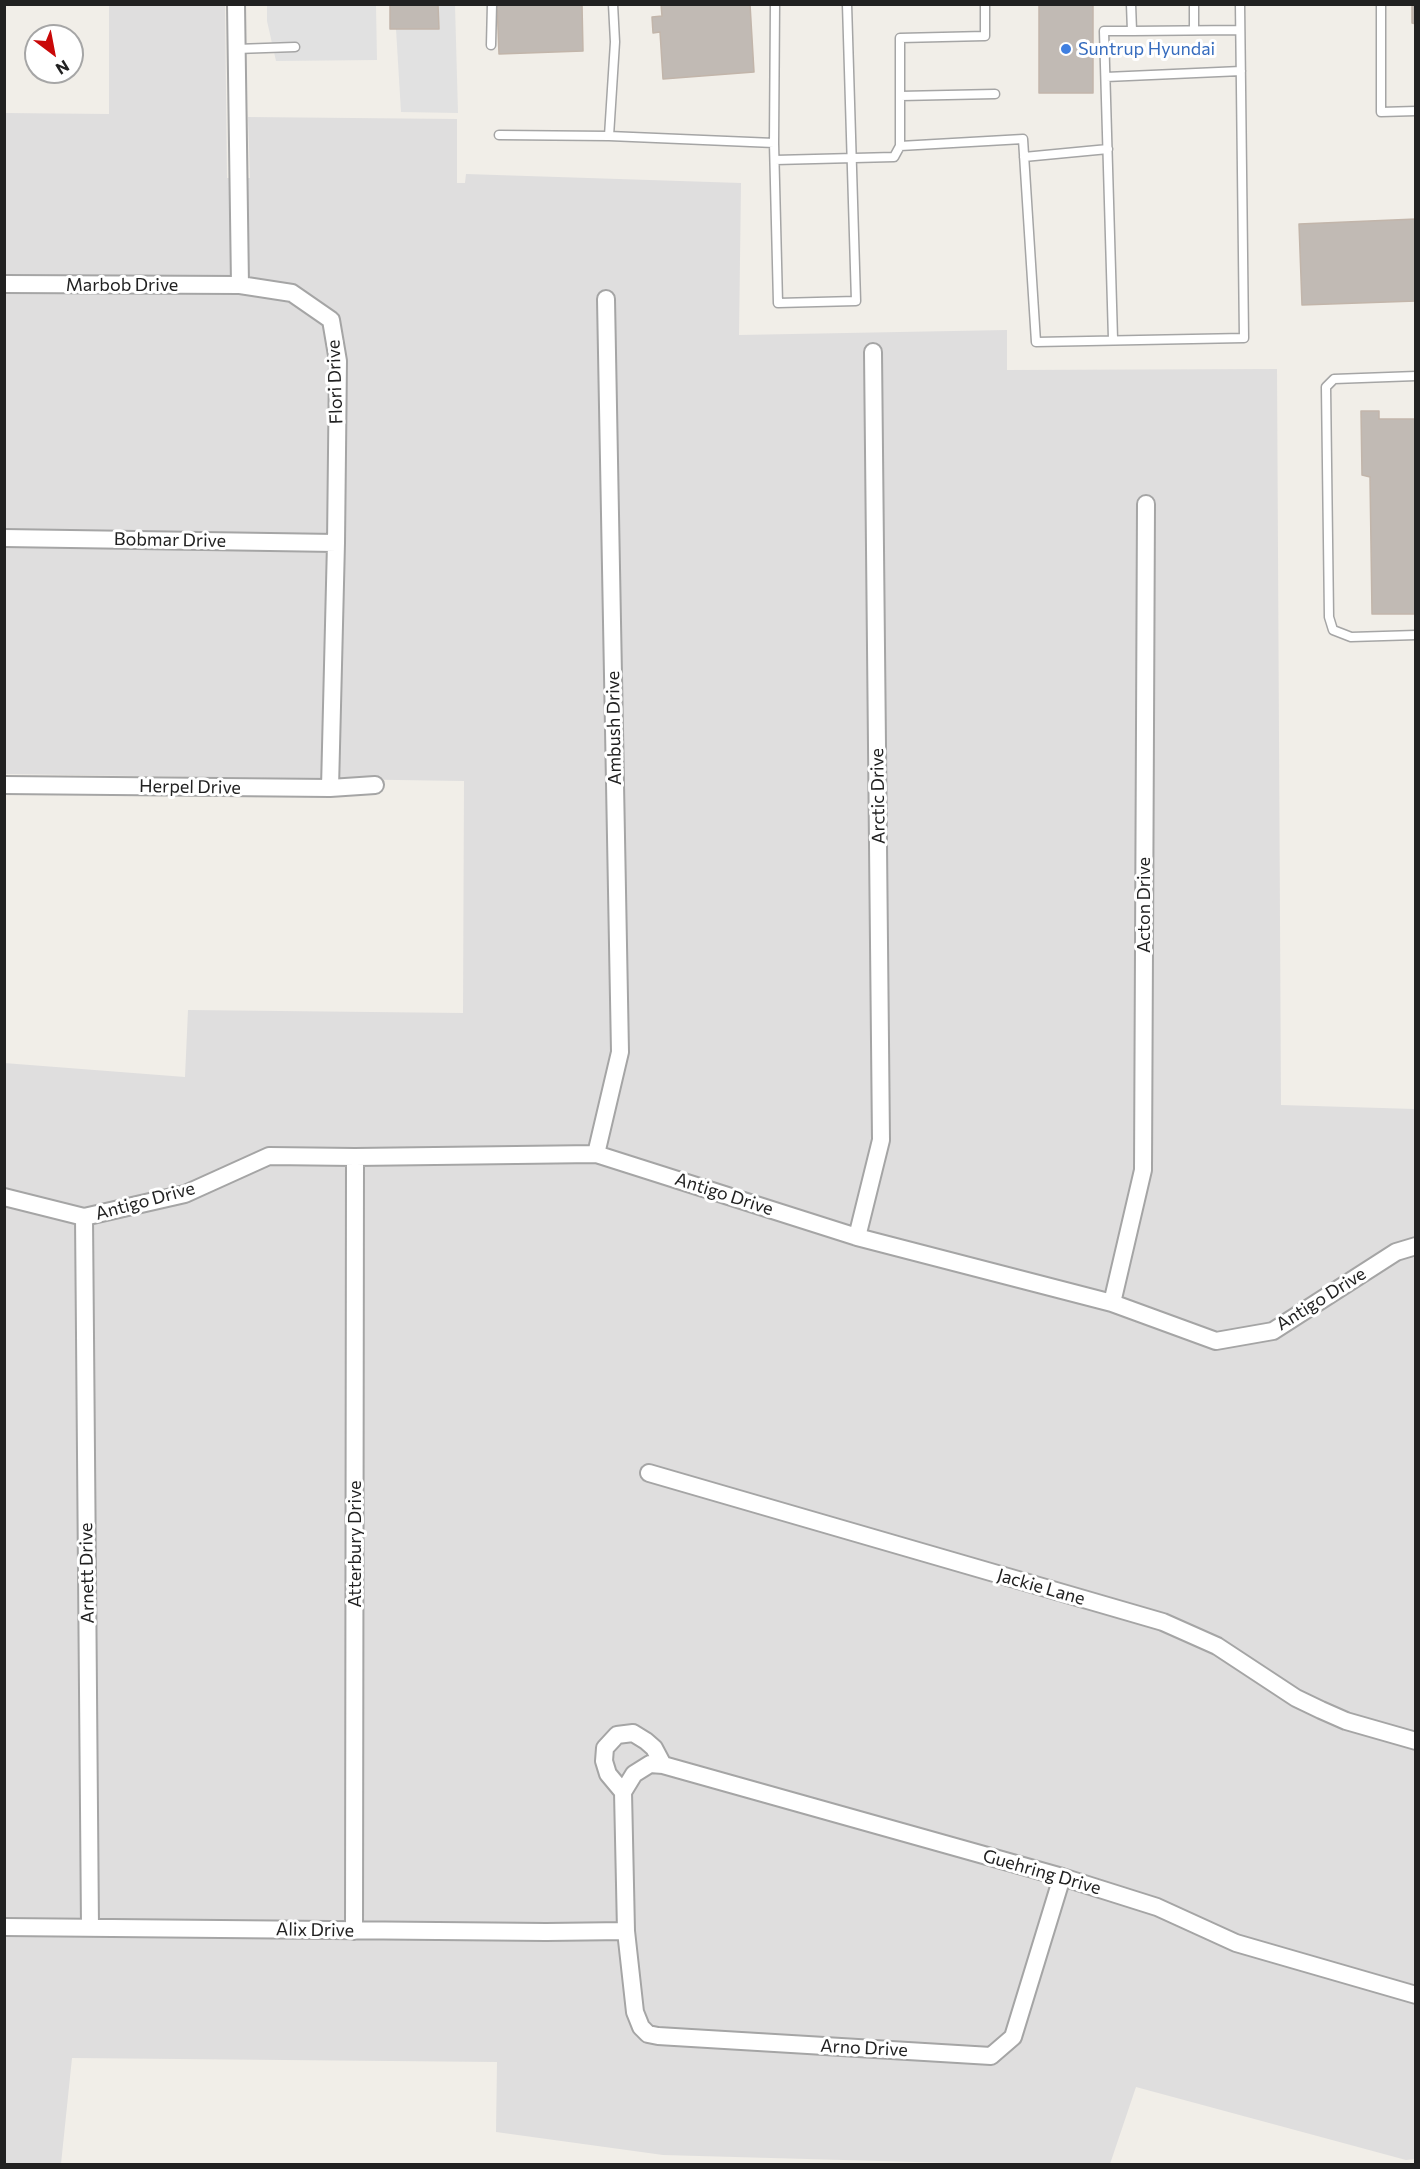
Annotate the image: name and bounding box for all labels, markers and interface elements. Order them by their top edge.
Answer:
north arrow [24,24,84,84]
place label: Suntrup Hyundai [1078,38,1215,60]
marker: Suntrup Hyundai [1059,42,1073,56]
text: N [53,57,73,79]
street label: Marbob Drive [66,274,178,296]
street label: Flori Drive [323,339,347,425]
street label: Bobmar Drive [114,528,226,552]
street label: Ambush Drive [602,671,626,785]
street label: Arctic Drive [866,748,890,844]
street label: Herpel Drive [139,775,241,799]
street label: Acton Drive [1133,857,1155,953]
street label: Antigo Drive [672,1168,776,1220]
street label: Antigo Drive [93,1177,197,1225]
street label: Antigo Drive [1272,1263,1370,1335]
street label: Atterbury Drive [344,1480,366,1608]
street label: Arnett Drive [75,1522,99,1624]
street label: Jackie Lane [995,1564,1087,1610]
street label: Guehring Drive [980,1845,1104,1899]
street label: Alix Drive [276,1919,354,1941]
street label: Arno Drive [820,2035,908,2061]

